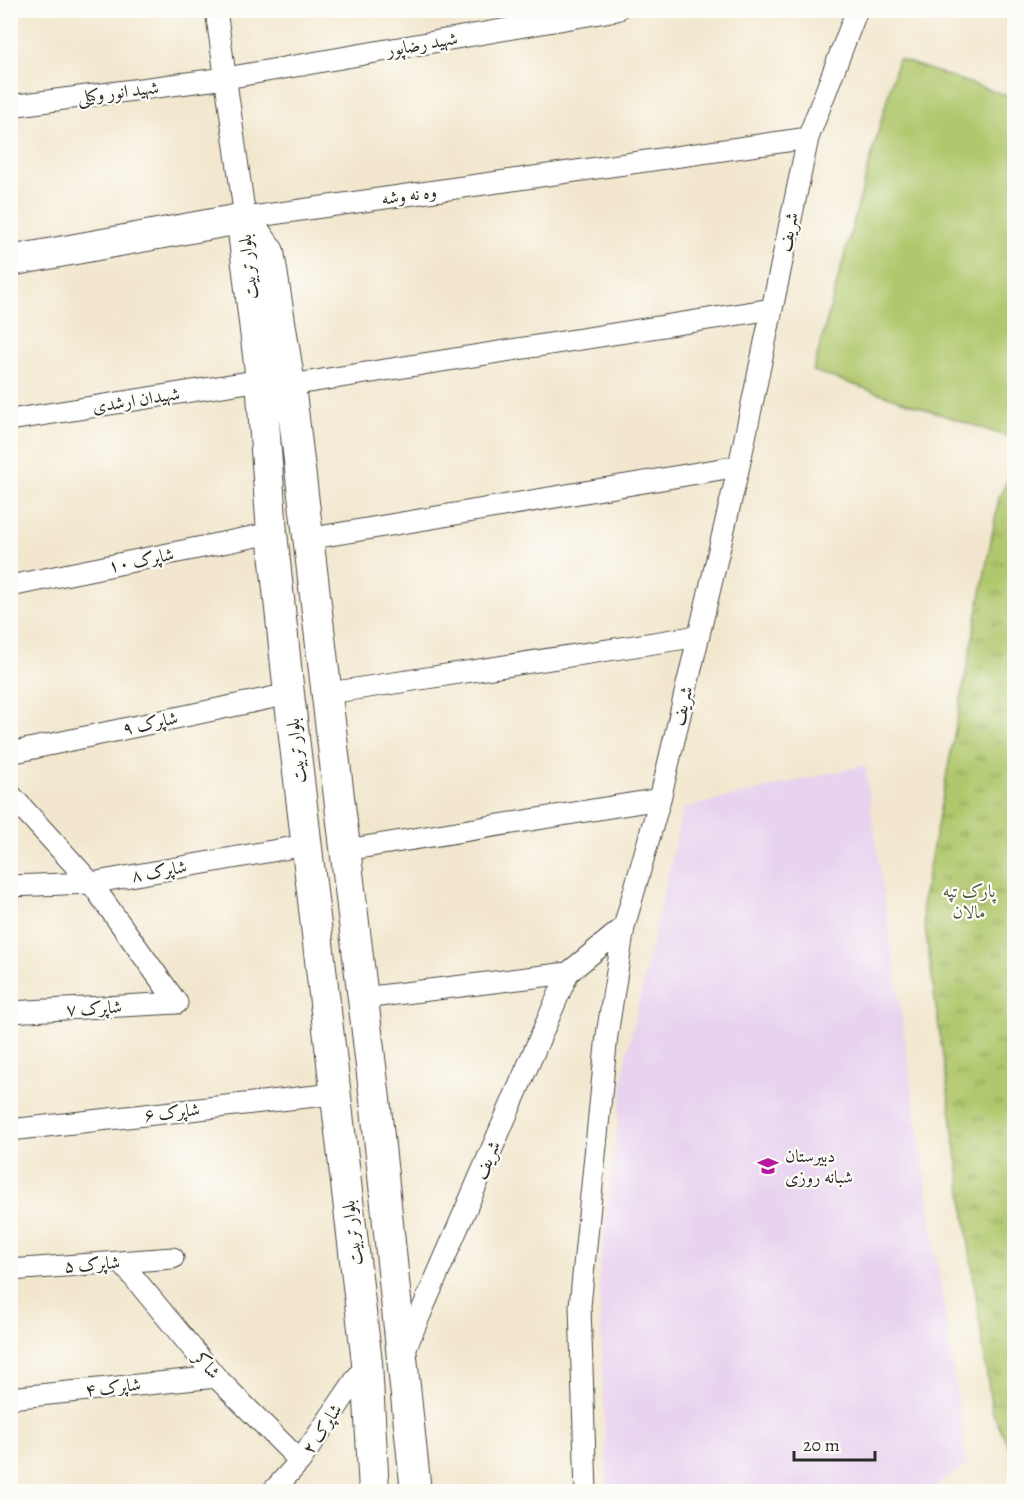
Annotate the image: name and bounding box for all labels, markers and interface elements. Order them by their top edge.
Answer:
street label: شهید رضاپور [383,26,460,63]
street label: شهید انور وکیلی [76,75,160,110]
street label: وه نه وشه [380,179,438,211]
street label: شریف [772,210,804,254]
street label: بلوار تربیت [233,233,263,301]
street label: شهیدان ارشدی [90,381,182,419]
street label: شاپرک ۱۰ [106,542,176,578]
street label: شریف [666,684,698,728]
street label: شاپرک ۹ [120,705,180,741]
street label: بلوار تربیت [281,717,311,785]
street label: شاپرک ۸ [129,854,189,888]
park label: پارک تپه مالان [943,879,997,924]
street label: شاپرک ۷ [65,995,123,1021]
street label: شاپرک ۶ [143,1097,201,1127]
street label: شریف [468,1137,506,1183]
place label: دبیرستان شبانه روزی [785,1144,853,1189]
school or university icon: دبیرستان شبانه روزی [756,1154,780,1178]
street label: بلوار تربیت [336,1199,368,1267]
street label: شاپرک ۵ [63,1250,121,1278]
street label: شاکر [187,1344,226,1384]
street label: شاپرک ۴ [84,1372,142,1402]
street label: شاپرک ۲ [296,1399,348,1459]
scale bar [794,1424,875,1462]
text: 20 m [803,1433,840,1457]

